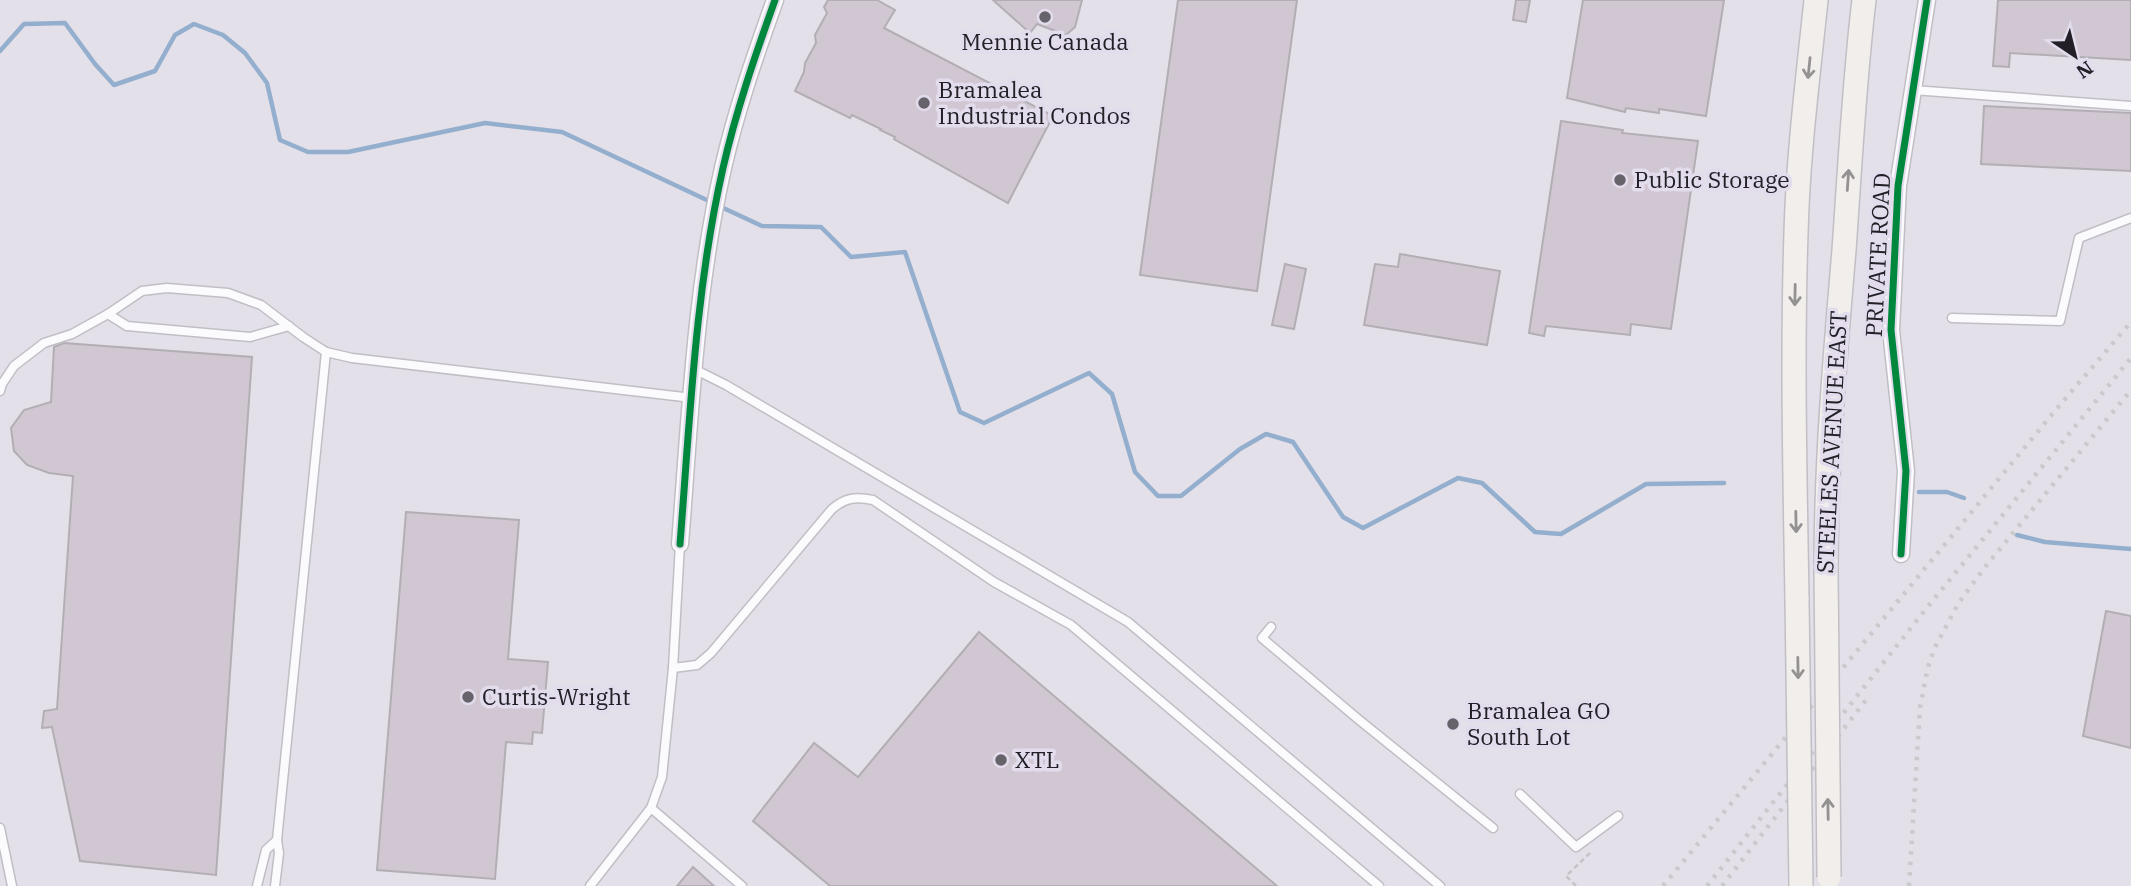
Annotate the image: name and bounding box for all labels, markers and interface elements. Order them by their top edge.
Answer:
marker: Mennie Canada [1037,9,1053,25]
north arrow [2040,21,2110,91]
place label: Mennie Canada [961,26,1129,56]
one-way arrow [1802,56,1815,79]
text: N [2072,56,2098,84]
place label: Bramalea Industrial Condos [938,74,1131,130]
marker: Bramalea Industrial Condos [916,95,932,111]
place label: Public Storage [1634,164,1790,194]
one-way arrow [1842,169,1855,192]
marker: Public Storage [1612,172,1628,188]
street label: PRIVATE ROAD [1858,172,1896,338]
one-way arrow [1788,283,1802,306]
street label: STEELES AVENUE EAST [1809,310,1853,574]
one-way arrow [1789,511,1803,534]
one-way arrow [1791,656,1805,679]
place label: Curtis-Wright [482,681,630,711]
marker: Curtis-Wright [460,689,476,705]
place label: Bramalea GO South Lot [1467,695,1611,751]
marker: Bramalea GO South Lot [1445,716,1461,732]
place label: XTL [1015,744,1060,774]
marker: XTL [993,752,1009,768]
one-way arrow [1821,798,1835,821]

